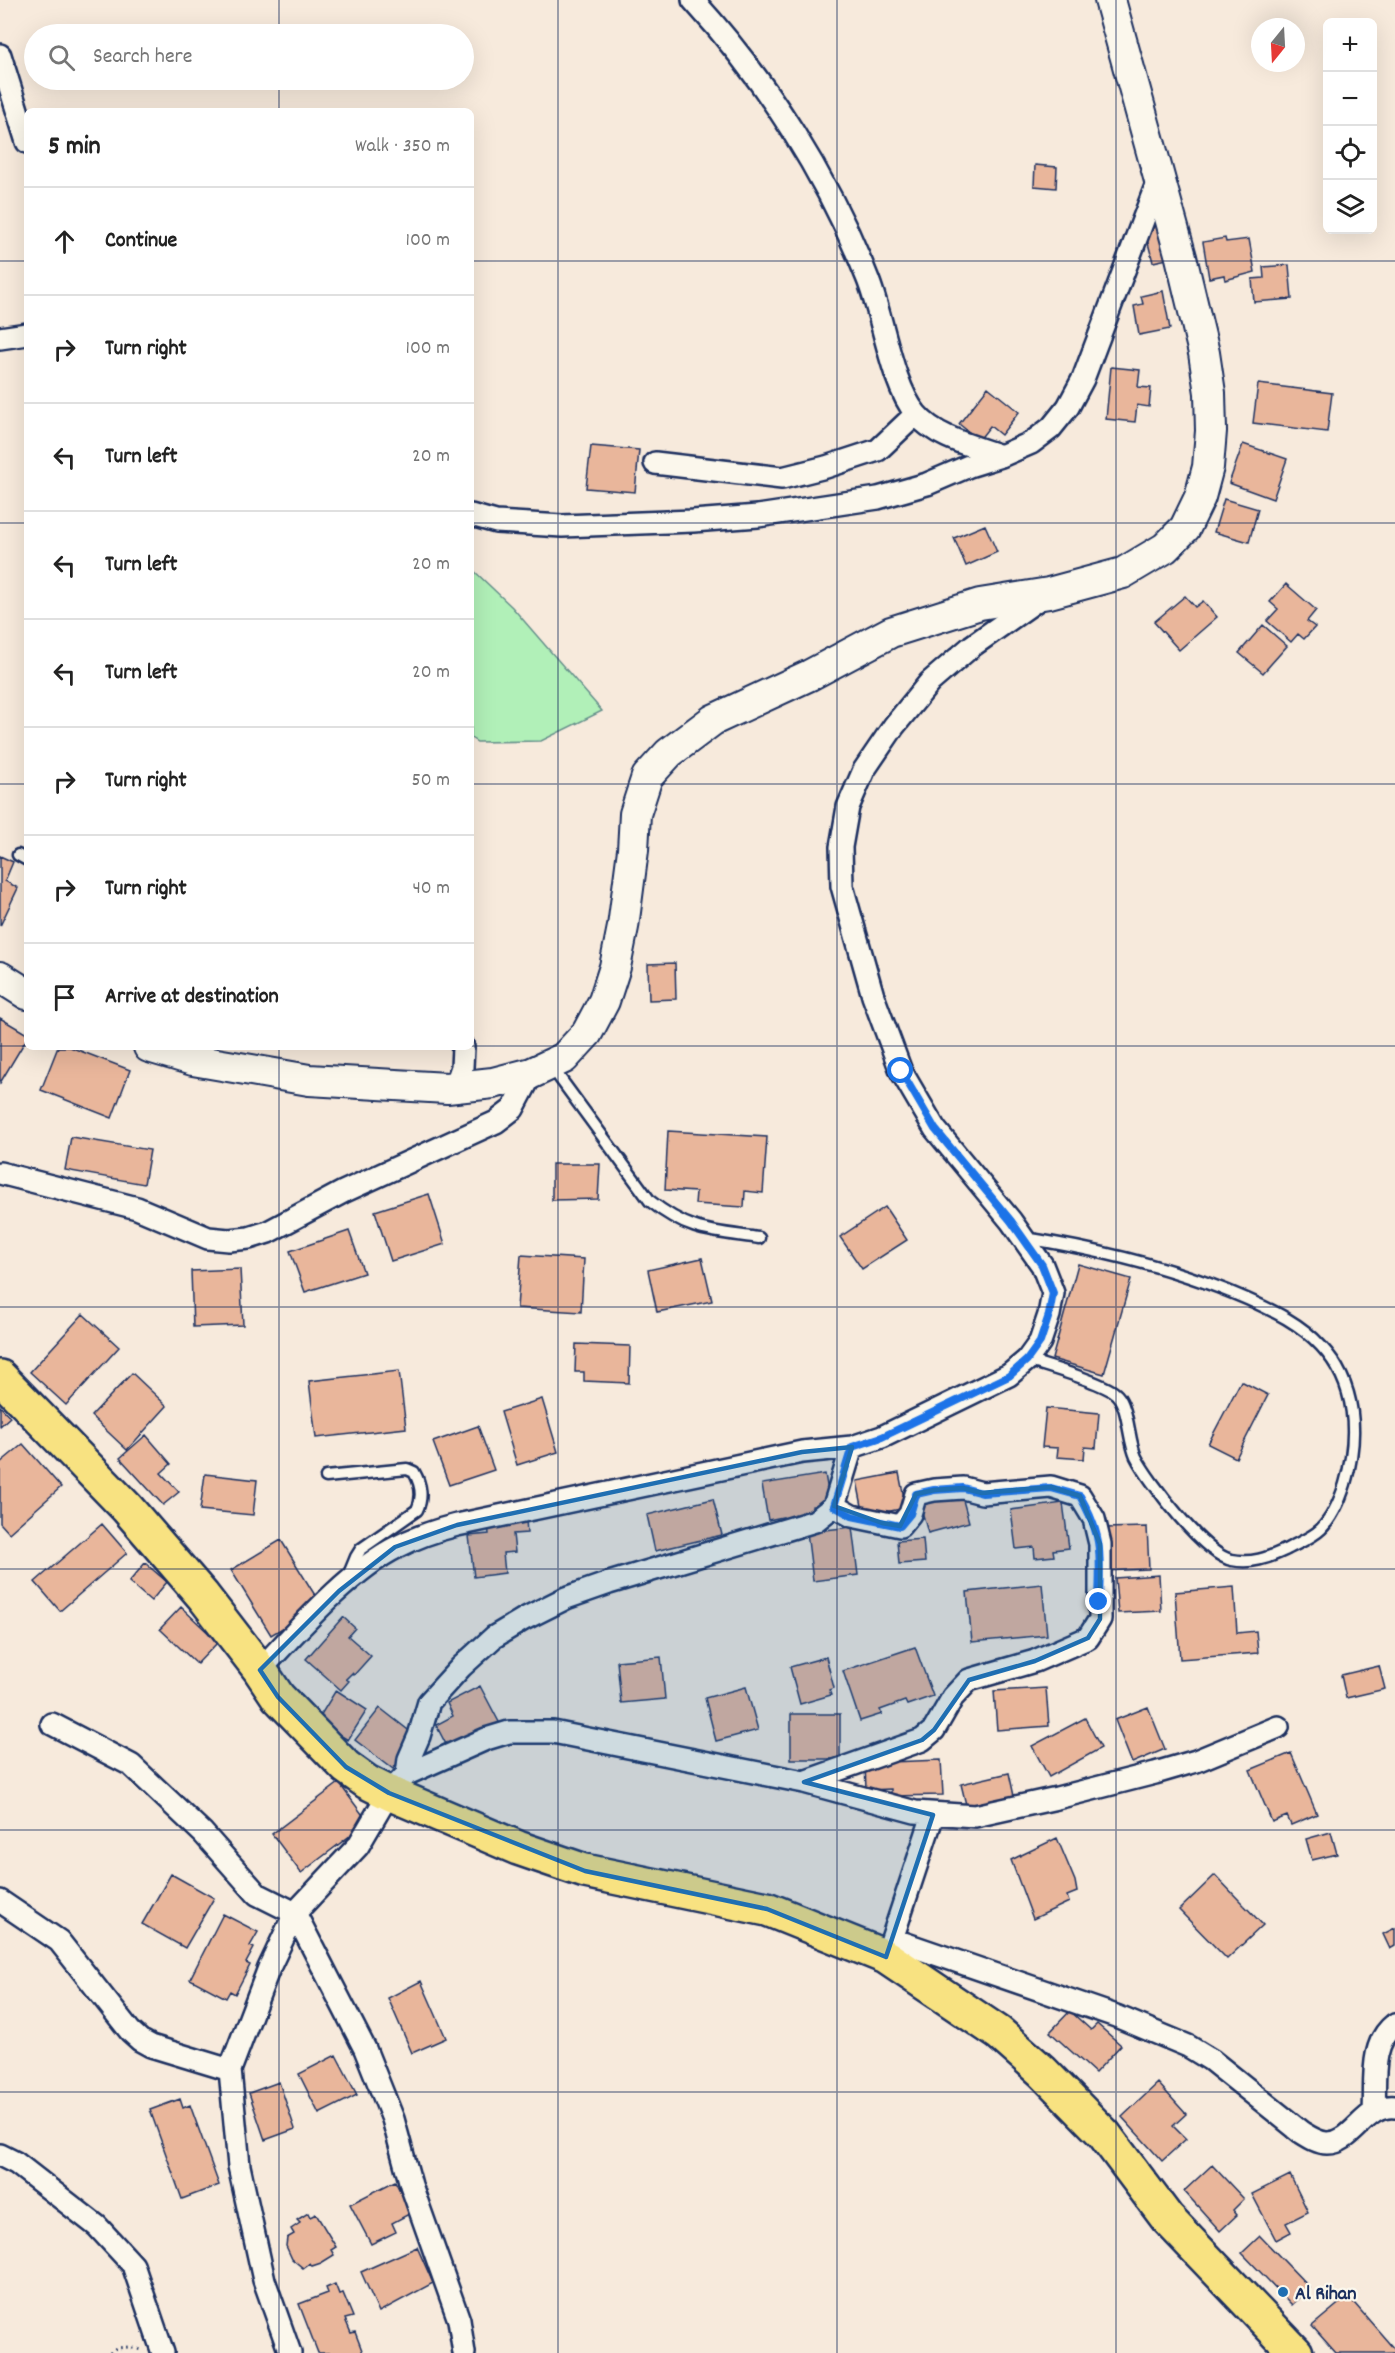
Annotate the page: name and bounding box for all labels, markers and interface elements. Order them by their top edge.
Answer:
north arrow [1251,18,1305,72]
map controls [1323,18,1377,234]
button: + [1323,18,1377,72]
search box [24,24,474,90]
icon: search [45,41,78,74]
text: Search here [93,42,192,73]
button: − [1323,72,1377,126]
button: locate [1323,126,1377,180]
text: 5 min [48,129,101,166]
text: Walk · 350 m [355,133,450,161]
button: layers [1323,180,1377,234]
icon: ahead [48,225,81,258]
text: Continue [105,226,177,257]
text: 100 m [406,227,450,255]
icon: right [48,333,81,366]
text: Turn right [105,334,187,365]
text: 100 m [406,335,450,363]
icon: left [48,441,81,474]
text: Turn left [105,442,177,473]
text: 20 m [412,443,450,471]
icon: left [48,549,81,582]
text: Turn left [105,550,177,581]
text: 20 m [412,551,450,579]
icon: left [48,657,81,690]
text: Turn left [105,658,177,689]
text: 20 m [412,659,450,687]
icon: right [48,765,81,798]
text: Turn right [105,766,187,797]
text: 50 m [412,767,450,795]
icon: right [48,873,81,906]
text: Turn right [105,874,187,905]
text: 40 m [412,875,450,903]
icon: arrive [48,981,81,1014]
text: Arrive at destination [105,982,279,1013]
route start [887,1057,913,1083]
route end [1085,1588,1111,1614]
place label: Al Rihan [1295,2281,1356,2309]
marker: Al Rihan [1276,2285,1290,2299]

